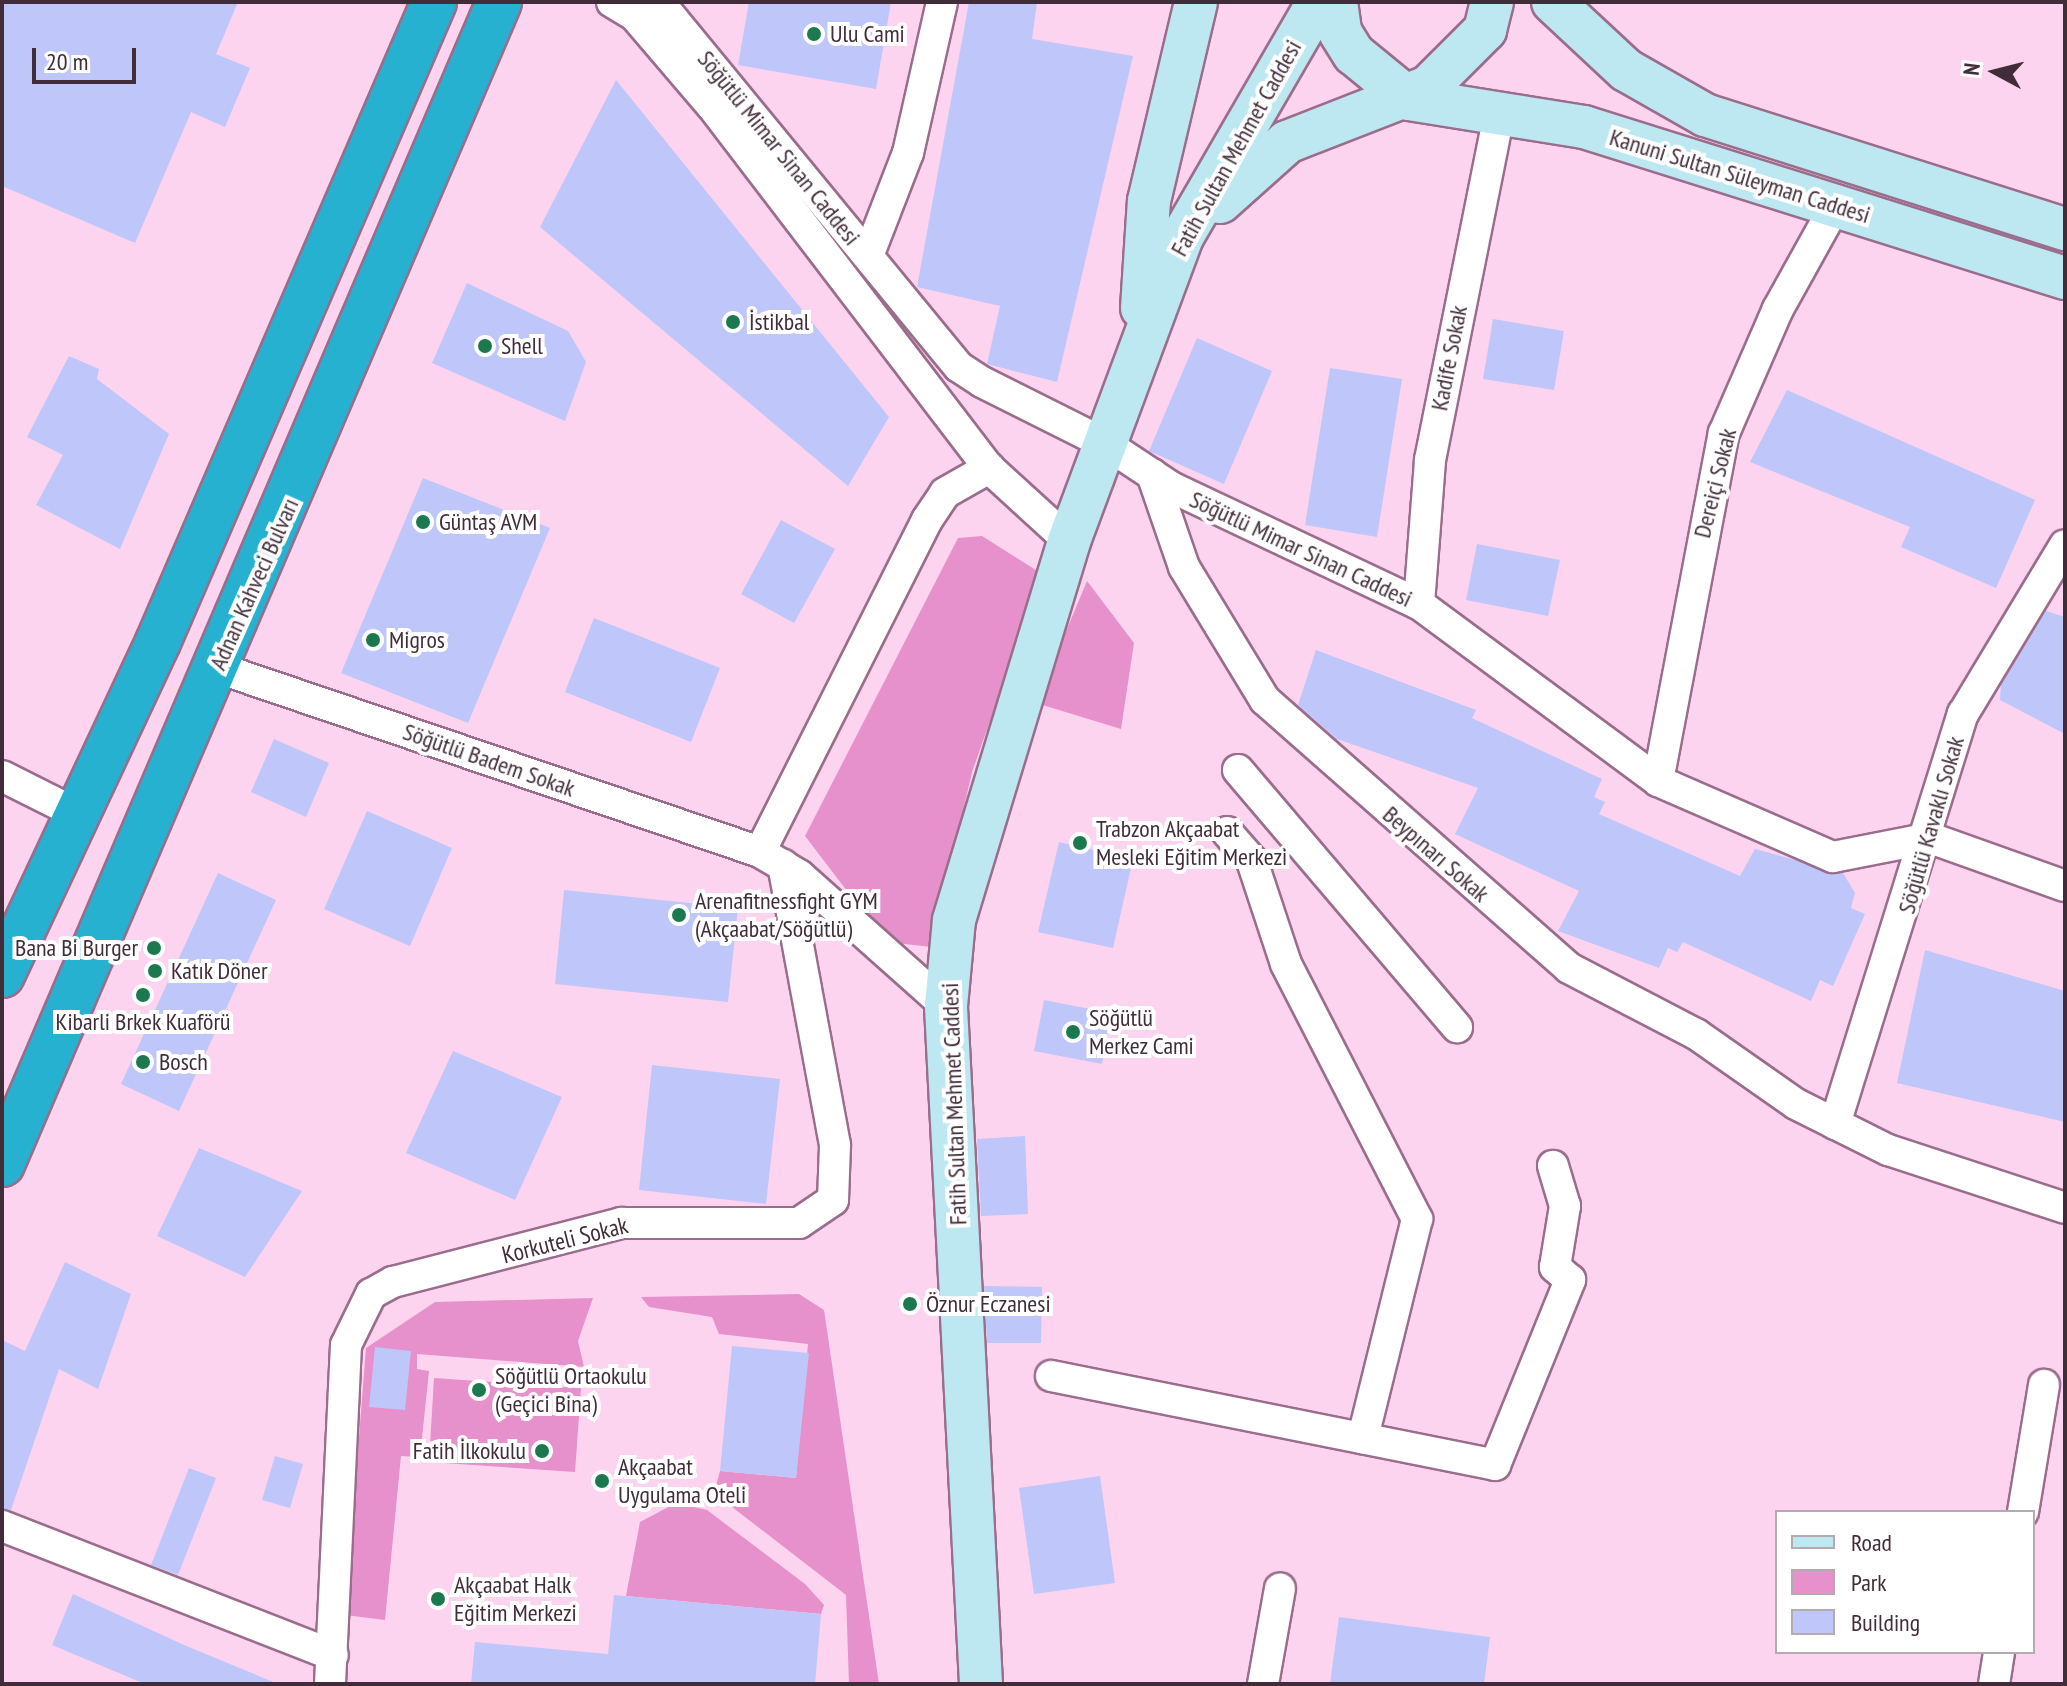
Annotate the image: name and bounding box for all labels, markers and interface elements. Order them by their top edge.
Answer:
place label: Ulu Cami [830,20,905,48]
marker: Ulu Cami [805,25,823,43]
scale bar [36,32,140,82]
north arrow [1955,32,2035,112]
street label: Fatih Sultan Mehmet Caddesi [1165,35,1307,261]
street label: Söğütlü Mimar Sinan Caddesi [692,45,866,251]
text: 20 m [46,46,88,77]
text: N [1957,61,1986,77]
street label: Kanuni Sultan Süleyman Caddesi [1606,123,1874,229]
street label: Kadife Sokak [1425,303,1473,413]
place label: İstikbal [749,308,809,336]
marker: İstikbal [724,313,742,331]
place label: Shell [501,332,543,360]
marker: Shell [476,337,494,355]
street label: Dereiçi Sokak [1687,425,1743,541]
street label: Söğütlü Mimar Sinan Caddesi [1185,485,1417,613]
street label: Adnan Kahveci Bulvarı [203,494,305,674]
place label: Güntaş AVM [439,508,538,536]
marker: Güntaş AVM [414,513,432,531]
place label: Migros [389,626,445,654]
marker: Migros [364,631,382,649]
street label: Söğütlü Badem Sokak [399,717,579,803]
street label: Söğütlü Kavaklı Sokak [1892,733,1970,917]
street label: Beypınarı Sokak [1377,800,1495,908]
place label: Trabzon Akçaabat Mesleki Eğitim Merkezi [1096,815,1287,871]
marker: Trabzon Akçaabat Mesleki Eğitim Merkezi [1071,834,1089,852]
place label: Arenafitnessfight GYM (Akçaabat/Söğütlü) [695,887,878,943]
marker: Arenafitnessfight GYM (Akçaabat/Söğütlü) [670,906,688,924]
place label: Bana Bi Burger [15,934,138,962]
marker: Bana Bi Burger [145,939,163,957]
place label: Katık Döner [171,957,268,985]
marker: Katık Döner [146,962,164,980]
street label: Fatih Sultan Mehmet Caddesi [935,982,973,1226]
marker: Kibarli Brkek Kuaförü [134,986,152,1004]
place label: Söğütlü Merkez Cami [1089,1004,1194,1060]
place label: Kibarli Brkek Kuaförü [55,1008,231,1036]
marker: Söğütlü Merkez Cami [1064,1023,1082,1041]
place label: Bosch [159,1048,208,1076]
marker: Bosch [134,1053,152,1071]
street label: Korkuteli Sokak [499,1210,631,1270]
place label: Öznur Eczanesi [926,1290,1051,1318]
marker: Öznur Eczanesi [901,1295,919,1313]
place label: Söğütlü Ortaokulu (Geçici Bina) [495,1362,647,1418]
marker: Söğütlü Ortaokulu (Geçici Bina) [470,1381,488,1399]
place label: Fatih İlkokulu [413,1437,526,1465]
marker: Fatih İlkokulu [533,1442,551,1460]
place label: Akçaabat Uygulama Oteli [618,1453,746,1509]
marker: Akçaabat Uygulama Oteli [593,1472,611,1490]
legend [1775,1510,2035,1654]
text: Road [1851,1527,1892,1558]
text: Park [1851,1567,1887,1598]
place label: Akçaabat Halk Eğitim Merkezi [454,1571,577,1627]
marker: Akçaabat Halk Eğitim Merkezi [429,1590,447,1608]
text: Building [1851,1607,1920,1638]

